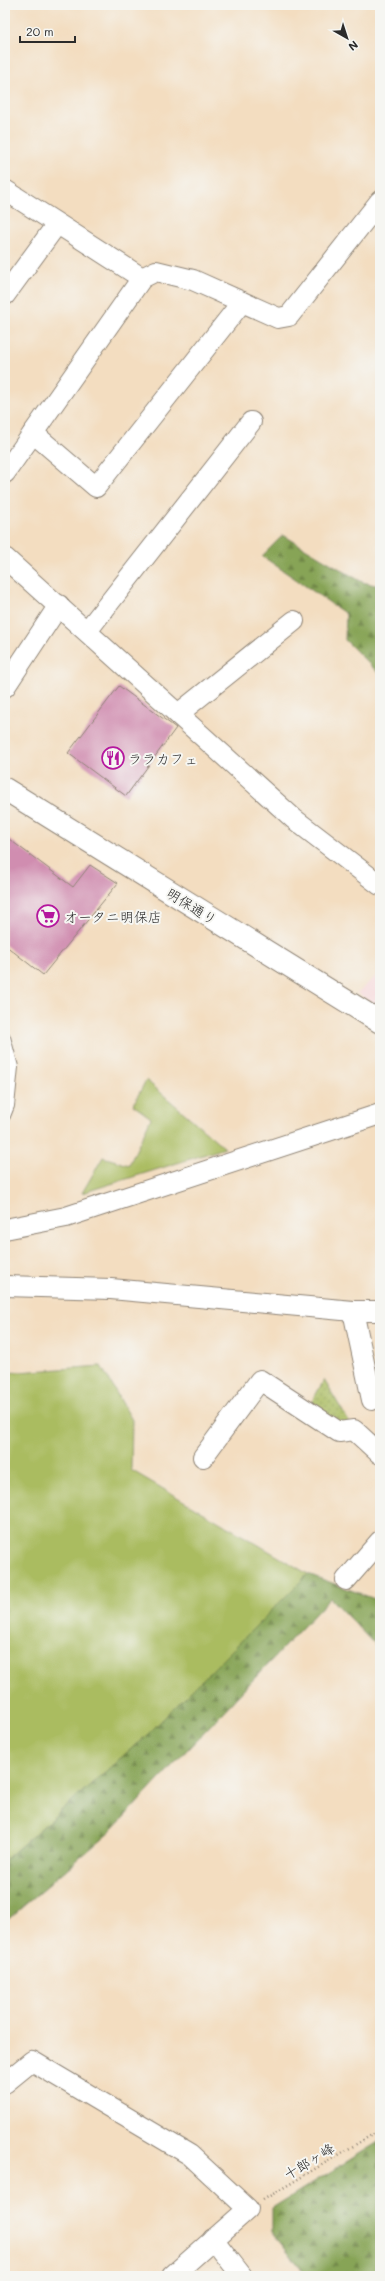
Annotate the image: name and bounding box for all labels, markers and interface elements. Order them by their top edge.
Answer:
scale bar [20,18,75,44]
north arrow [327,18,367,58]
text: 20 m [26,23,54,39]
text: N [346,38,362,55]
restaurant icon: ララカフェ [100,745,126,771]
place label: ララカフェ [128,749,198,768]
street label: 明保通り [163,883,221,929]
supermarket icon: オータニ明保店 [35,903,61,929]
place label: オータニ明保店 [64,907,162,926]
street label: 十郎ヶ峰 [280,2138,338,2184]

